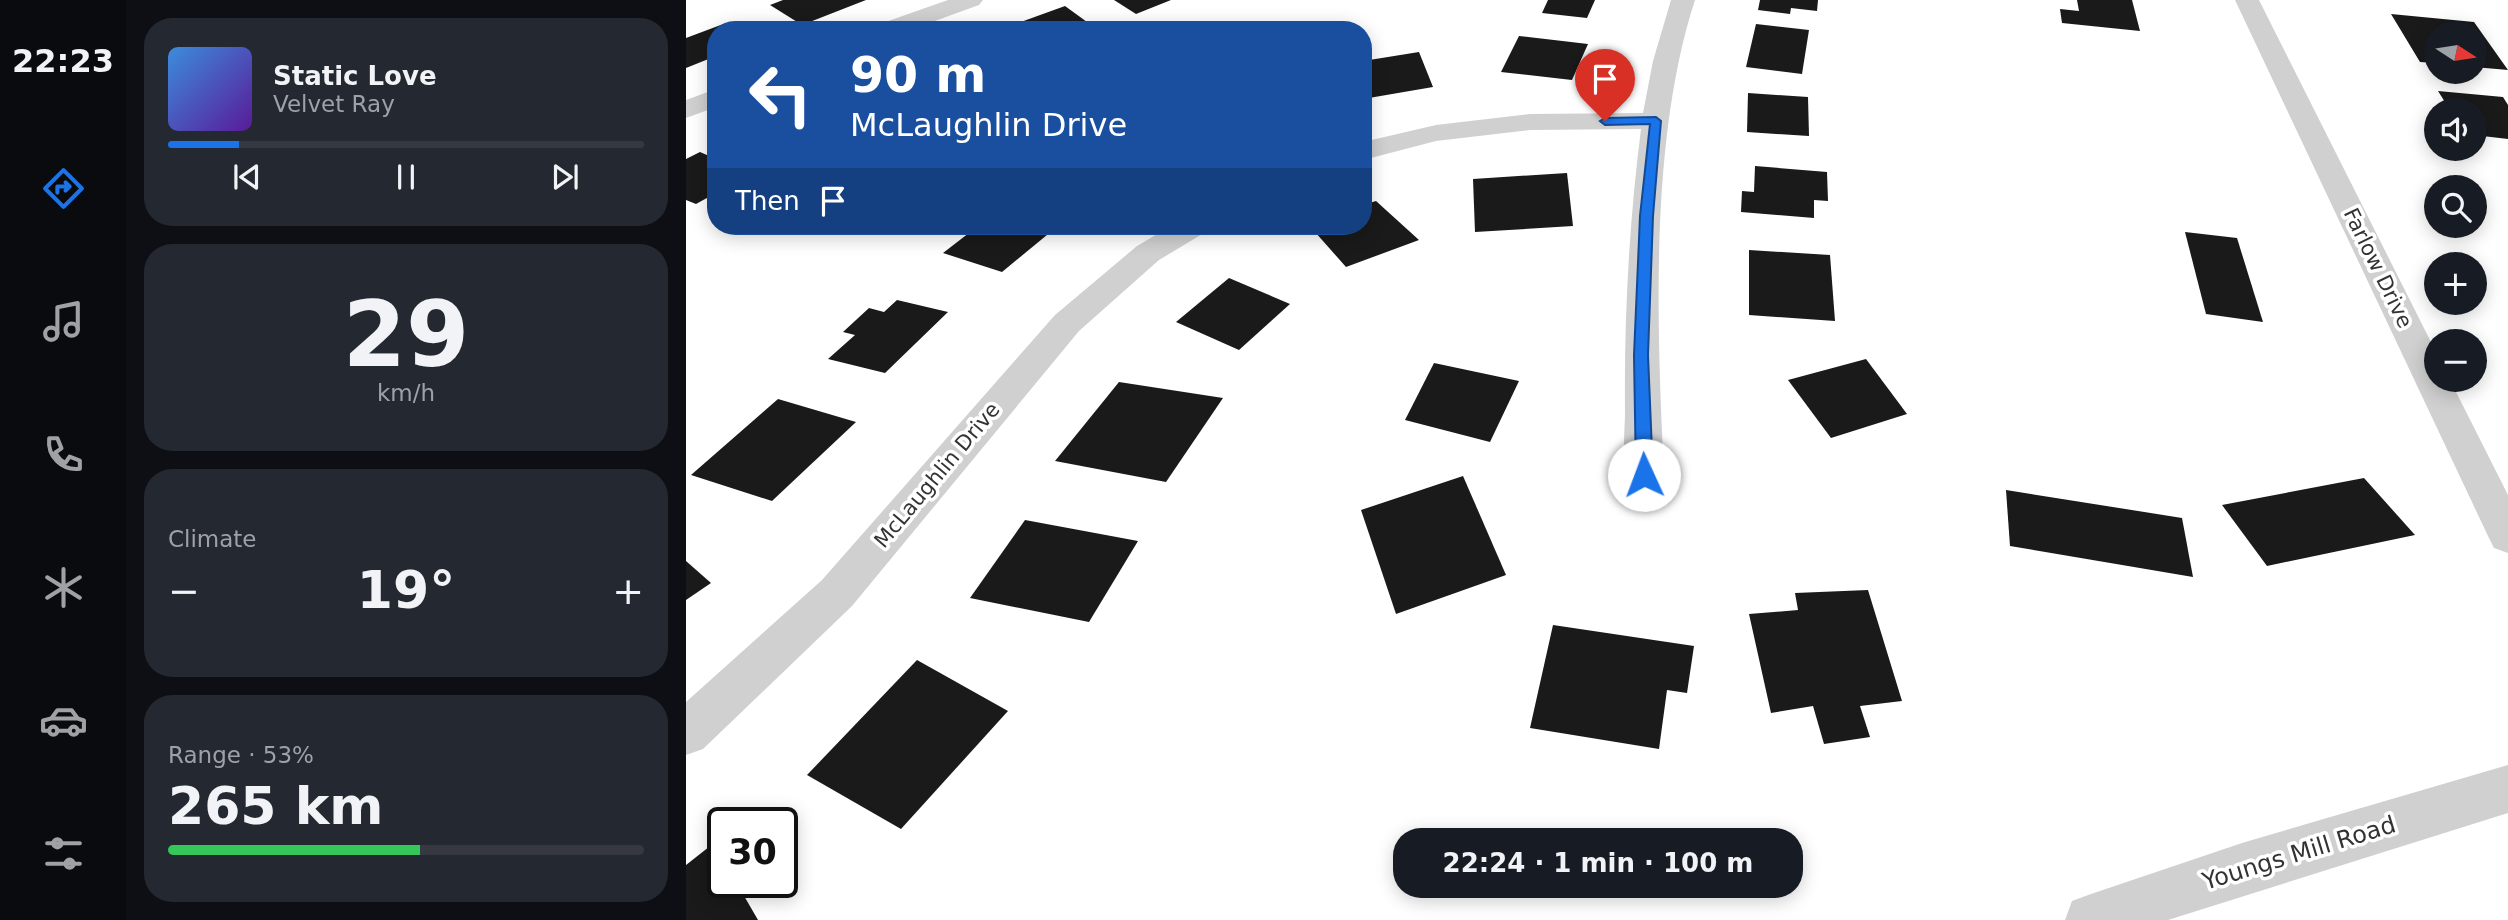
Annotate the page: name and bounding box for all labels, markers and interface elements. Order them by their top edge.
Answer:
north arrow [2424,21,2487,84]
map controls [2424,21,2487,392]
text: 22:23 [12,42,114,80]
text: 90 m [850,47,986,104]
icon: left [735,49,826,140]
pin [1575,49,1635,121]
icon: arrive [1586,60,1624,98]
text: Static Love [273,61,437,91]
text: Velvet Ray [273,91,395,117]
button: sound [2424,98,2487,161]
text: McLaughlin Drive [850,106,1127,144]
icon: previous [228,158,266,196]
icon: pause [387,158,425,196]
icon: next [546,158,584,196]
icon: directions [39,164,88,213]
button: search [2424,175,2487,238]
icon: arrive [814,182,852,220]
text: Then [735,186,800,216]
street label: Farlow Drive [2339,204,2417,332]
button: + [2424,252,2487,315]
text: 29 [343,282,469,387]
icon: music [39,297,88,346]
button: − [2424,329,2487,392]
text: km/h [377,380,435,406]
street label: McLaughlin Drive [869,398,1005,552]
icon: phone [39,430,88,479]
position arrow [1607,438,1681,512]
text: Climate [168,526,257,552]
text: 19° [357,560,455,620]
icon: climate [39,563,88,612]
text: − [168,569,200,613]
text: + [612,569,644,613]
icon: car [39,696,88,745]
text: Range · 53% [168,742,314,768]
text: 265 km [168,776,383,836]
speed limit sign: 30 [707,807,798,898]
street label: Youngs Mill Road [2198,810,2399,896]
icon: filters [39,829,88,878]
text: 22:24 · 1 min · 100 m [1443,848,1753,878]

